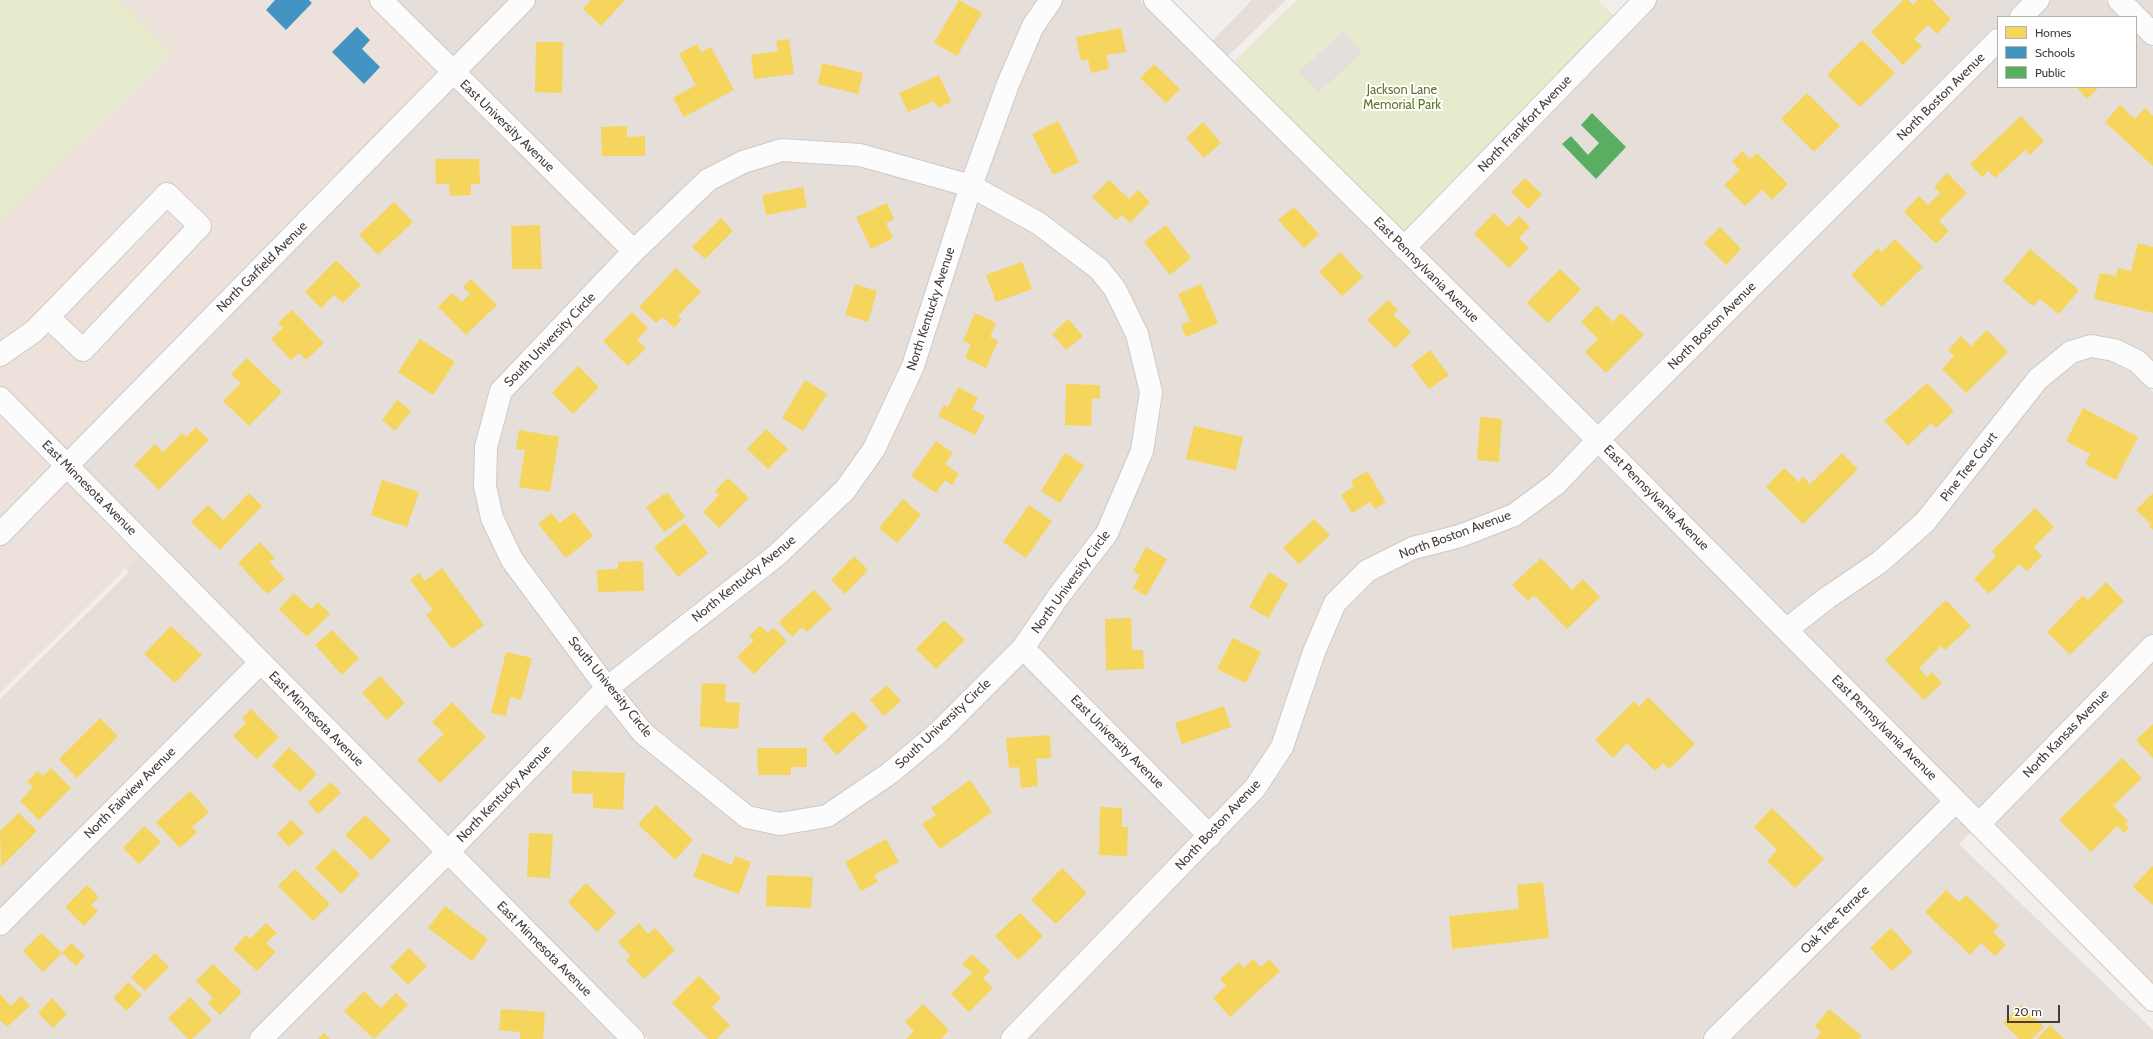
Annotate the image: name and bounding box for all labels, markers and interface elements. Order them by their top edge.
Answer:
legend [1997,16,2137,88]
text: Homes [2035,25,2072,40]
text: Schools [2035,45,2075,60]
street label: North Boston Avenue [1894,50,1988,144]
text: Public [2035,65,2066,80]
street label: North Frankfort Avenue [1475,73,1575,175]
street label: East University Avenue [456,77,558,175]
park label: Jackson Lane Memorial Park [1363,82,1441,113]
street label: East Pennsylvania Avenue [1370,214,1482,326]
street label: North Garfield Avenue [213,218,311,316]
street label: North Kentucky Avenue [904,245,958,373]
street label: North Boston Avenue [1665,279,1759,373]
street label: South University Circle [501,290,599,390]
street label: Pine Tree Court [1937,429,2001,505]
street label: East Minnesota Avenue [38,437,140,539]
street label: East Pennsylvania Avenue [1600,442,1712,554]
street label: North Boston Avenue [1397,508,1513,562]
street label: North University Circle [1028,527,1114,637]
street label: North Kentucky Avenue [689,532,799,626]
street label: South University Circle [565,634,655,740]
street label: East Minnesota Avenue [265,668,367,770]
street label: East Pennsylvania Avenue [1828,672,1940,784]
street label: South University Circle [892,676,994,772]
street label: North Kansas Avenue [2020,687,2112,781]
street label: East University Avenue [1067,692,1167,792]
street label: North Kentucky Avenue [454,742,554,846]
street label: North Fairview Avenue [81,744,179,842]
street label: North Boston Avenue [1172,777,1264,873]
street label: Oak Tree Terrace [1798,883,1872,957]
street label: East Minnesota Avenue [493,898,595,1000]
scale bar [2009,997,2062,1023]
text: 20 m [2014,1004,2042,1019]

